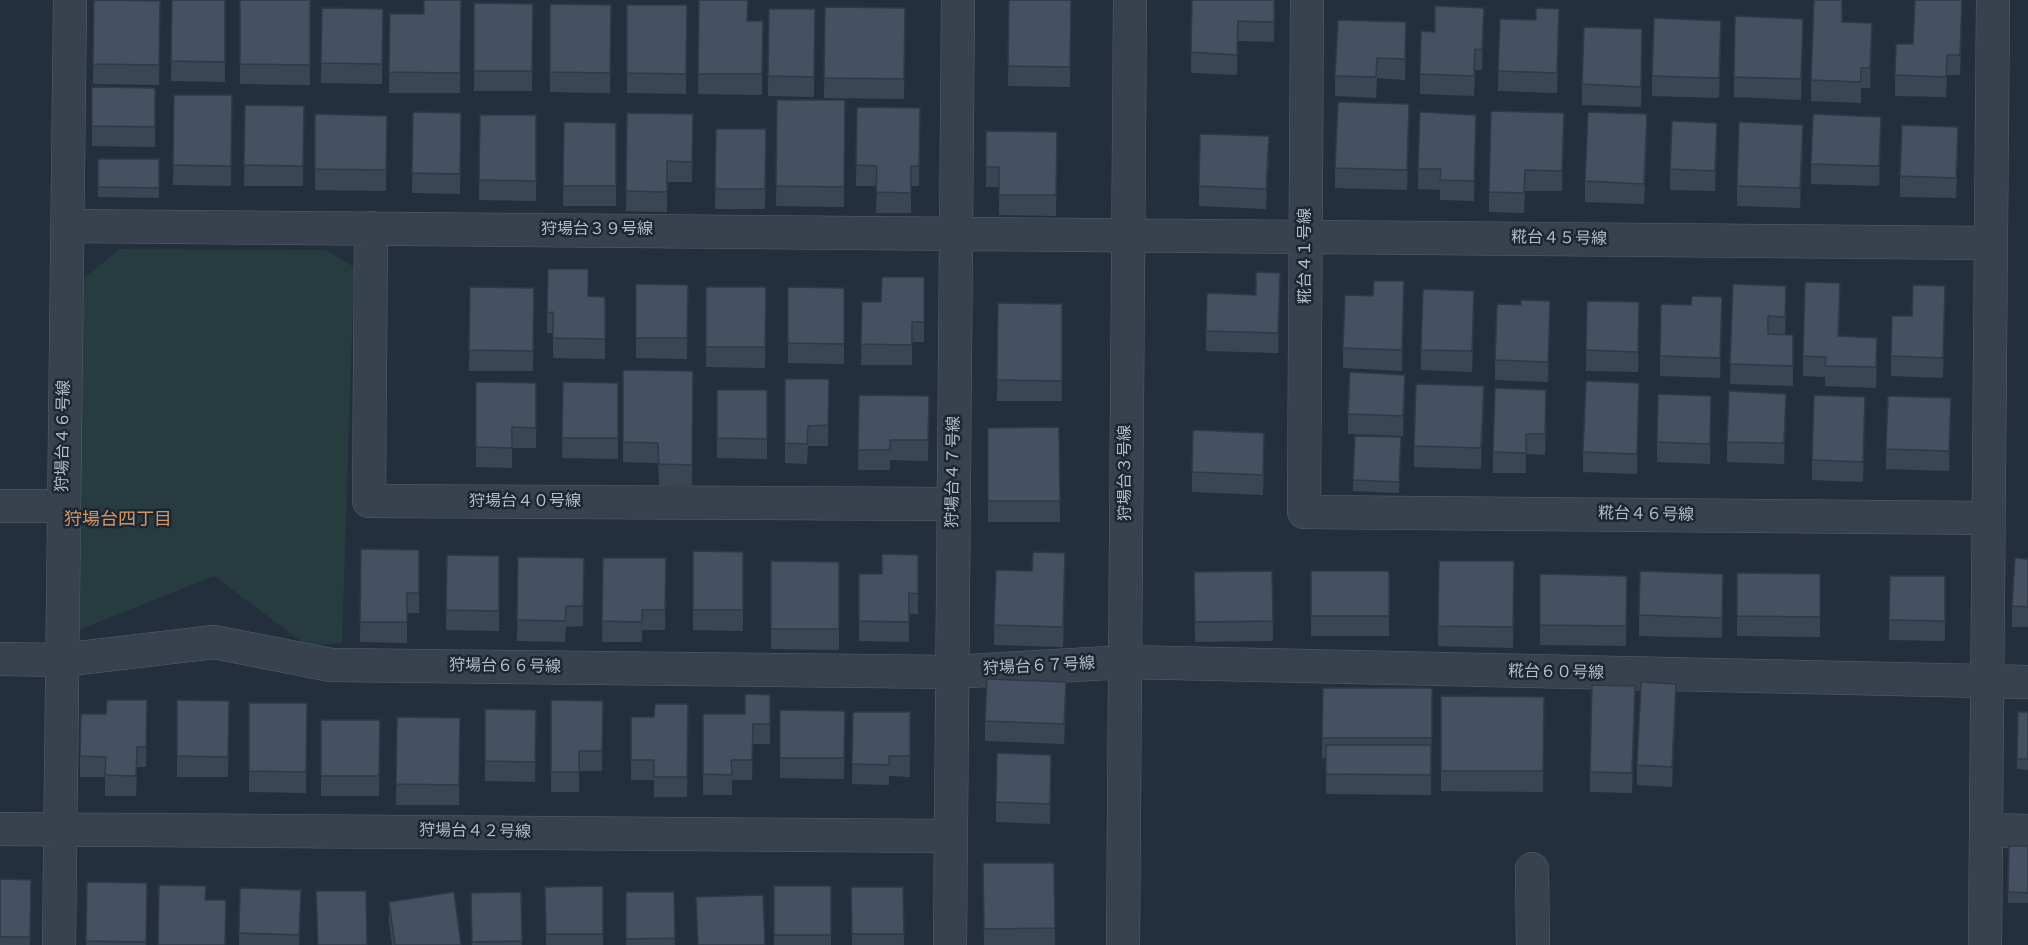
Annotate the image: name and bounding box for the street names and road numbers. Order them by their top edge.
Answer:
street label: 糀台４１号線 [1296,208,1316,304]
street label: 狩場台３９号線 [541,220,653,240]
street label: 糀台４５号線 [1511,229,1607,249]
street label: 狩場台４６号線 [53,380,75,492]
street label: 狩場台４７号線 [943,416,965,528]
street label: 狩場台３号線 [1116,425,1136,521]
street label: 狩場台４０号線 [469,492,581,512]
street label: 糀台４６号線 [1598,505,1694,525]
street label: 狩場台６７号線 [983,654,1095,680]
street label: 狩場台６６号線 [449,656,561,678]
street label: 糀台６０号線 [1508,663,1604,683]
street label: 狩場台４２号線 [419,821,531,843]

